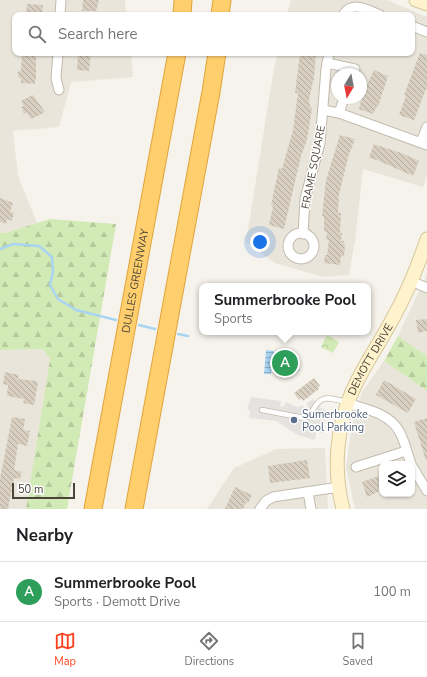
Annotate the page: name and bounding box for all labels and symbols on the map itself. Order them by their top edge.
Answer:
north arrow [331,68,367,104]
street label: FRAME SQUARE [298,124,329,210]
street label: DULLES GREENWAY [119,227,153,334]
your location [250,232,270,252]
street label: DEMOTT DRIVE [344,321,397,398]
pin: A [272,348,298,378]
place label: Sumerbrooke Pool Parking [302,407,368,435]
marker: Sumerbrooke Pool Parking [289,415,299,425]
scale bar [12,481,75,500]

